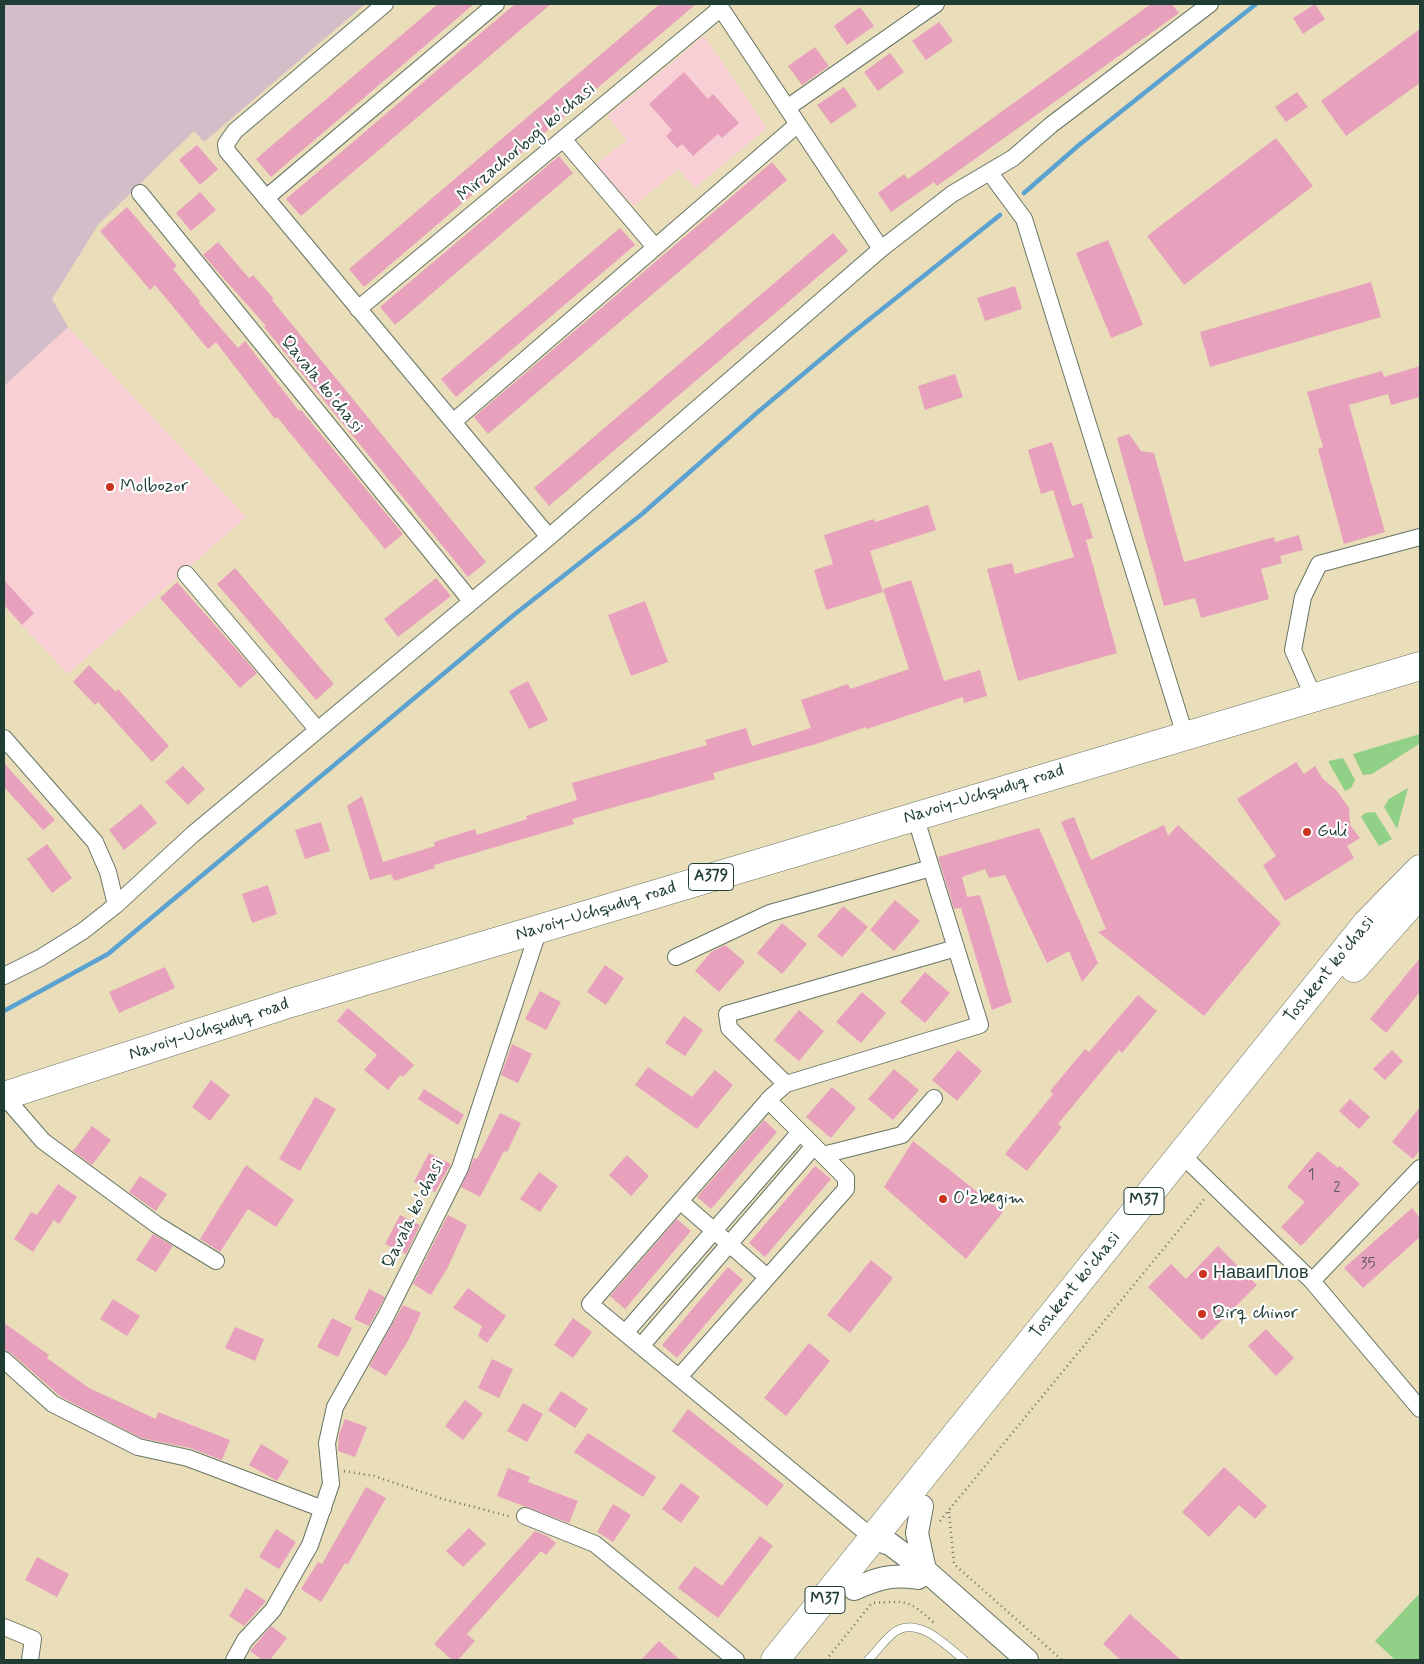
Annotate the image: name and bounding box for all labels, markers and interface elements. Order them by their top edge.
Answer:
street label: Mirzachorbog' ko'chasi [454,79,600,207]
street label: Qavala ko'chasi [275,332,367,438]
place label: Molbozor [120,476,188,498]
marker: Molbozor [104,481,116,493]
street label: Navoiy-Uchquduq road [901,760,1067,830]
place label: Guli [1317,821,1348,843]
marker: Guli [1301,826,1313,838]
road number: A379 [688,864,734,890]
street label: Navoiy-Uchquduq road [513,877,679,947]
street label: Toshkent ko'chasi [1280,912,1380,1028]
street label: Navoiy-Uchquduq road [126,994,292,1066]
street label: Qavala ko'chasi [378,1156,450,1272]
house number: 1 [1308,1167,1314,1185]
house number: 2 [1333,1180,1341,1198]
place label: O'zbegim [953,1188,1025,1210]
road number: M37 [1124,1188,1164,1214]
marker: O'zbegim [937,1193,949,1205]
street label: Toshkent ko'chasi [1026,1228,1126,1344]
house number: 35 [1361,1256,1375,1274]
place label: НаваиПлов [1213,1263,1309,1285]
marker: НаваиПлов [1197,1268,1209,1280]
place label: Qirq chinor [1212,1303,1298,1325]
marker: Qirq chinor [1196,1308,1208,1320]
road number: M37 [805,1586,845,1614]

